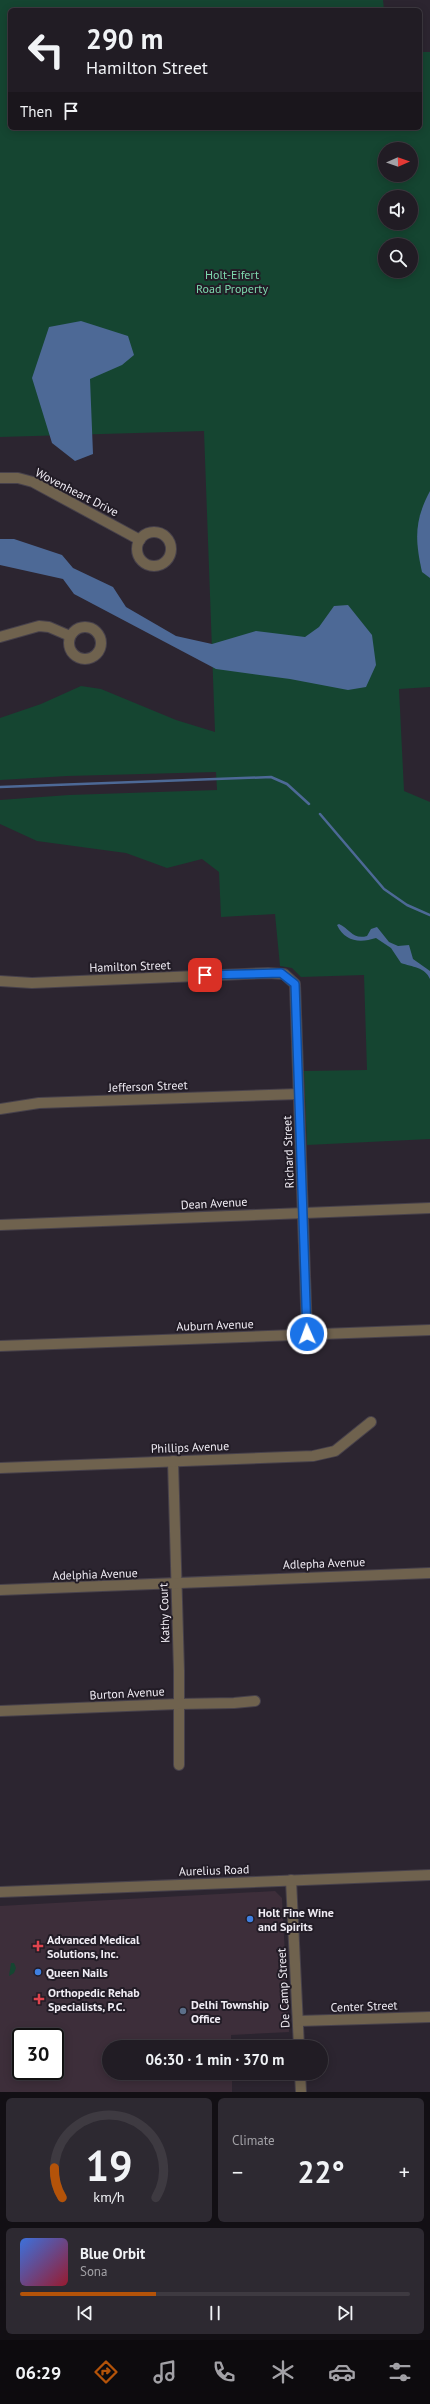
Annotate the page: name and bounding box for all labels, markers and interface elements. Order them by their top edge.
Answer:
text: 290 m [86,20,163,57]
icon: left [20,24,72,76]
text: Hamilton Street [86,56,208,79]
icon: arrive [60,100,82,122]
text: Then [20,102,52,121]
north arrow [378,142,418,182]
map controls [378,142,418,278]
button: sound [378,190,418,230]
button: search [378,238,418,278]
park label: Holt-Eifert Road Property [196,267,268,296]
street label: Wovenheart Drive [33,465,121,519]
street label: Hamilton Street [89,957,171,975]
pin [188,958,222,992]
icon: arrive [194,964,216,986]
street label: Jefferson Street [107,1077,188,1095]
street label: Richard Street [279,1115,297,1189]
street label: Dean Avenue [180,1194,248,1212]
position arrow [286,1313,328,1355]
street label: Auburn Avenue [176,1316,254,1334]
street label: Phillips Avenue [150,1438,230,1456]
street label: Adlepha Avenue [283,1554,365,1572]
street label: Adelphia Avenue [52,1565,138,1583]
street label: Kathy Court [155,1583,173,1643]
street label: Burton Avenue [89,1684,165,1702]
street label: Aurelius Road [179,1861,249,1879]
place label: Holt Fine Wine and Spirits [258,1905,334,1934]
marker: Holt Fine Wine and Spirits [245,1914,255,1924]
place label: Advanced Medical Solutions, Inc. [47,1932,140,1961]
marker: Advanced Medical Solutions, Inc. [32,1940,44,1952]
street label: De Camp Street [273,1948,293,2028]
place label: Queen Nails [46,1965,108,1980]
marker: Queen Nails [33,1967,43,1977]
place label: Orthopedic Rehab Specialists, P.C. [48,1985,140,2014]
marker: Orthopedic Rehab Specialists, P.C. [33,1993,45,2005]
place label: Delhi Township Office [191,1997,269,2026]
street label: Center Street [330,1997,398,2015]
marker: Delhi Township Office [178,2006,188,2016]
speed limit sign: 30 [12,2028,64,2080]
text: 06:30 · 1 min · 370 m [146,2050,284,2069]
text: Climate [232,2132,275,2149]
text: 19 [85,2139,133,2192]
text: 22° [297,2152,345,2191]
text: − [232,2158,243,2186]
text: + [399,2158,410,2186]
text: km/h [93,2187,125,2206]
text: Blue Orbit [80,2244,145,2263]
text: Sona [80,2263,107,2280]
icon: previous [74,2302,96,2324]
icon: pause [204,2302,226,2324]
icon: next [334,2302,356,2324]
icon: directions [92,2358,120,2386]
icon: music [151,2358,179,2386]
icon: phone [210,2358,238,2386]
icon: climate [269,2358,297,2386]
icon: car [328,2358,356,2386]
icon: filters [386,2358,414,2386]
text: 06:29 [15,2361,61,2384]

